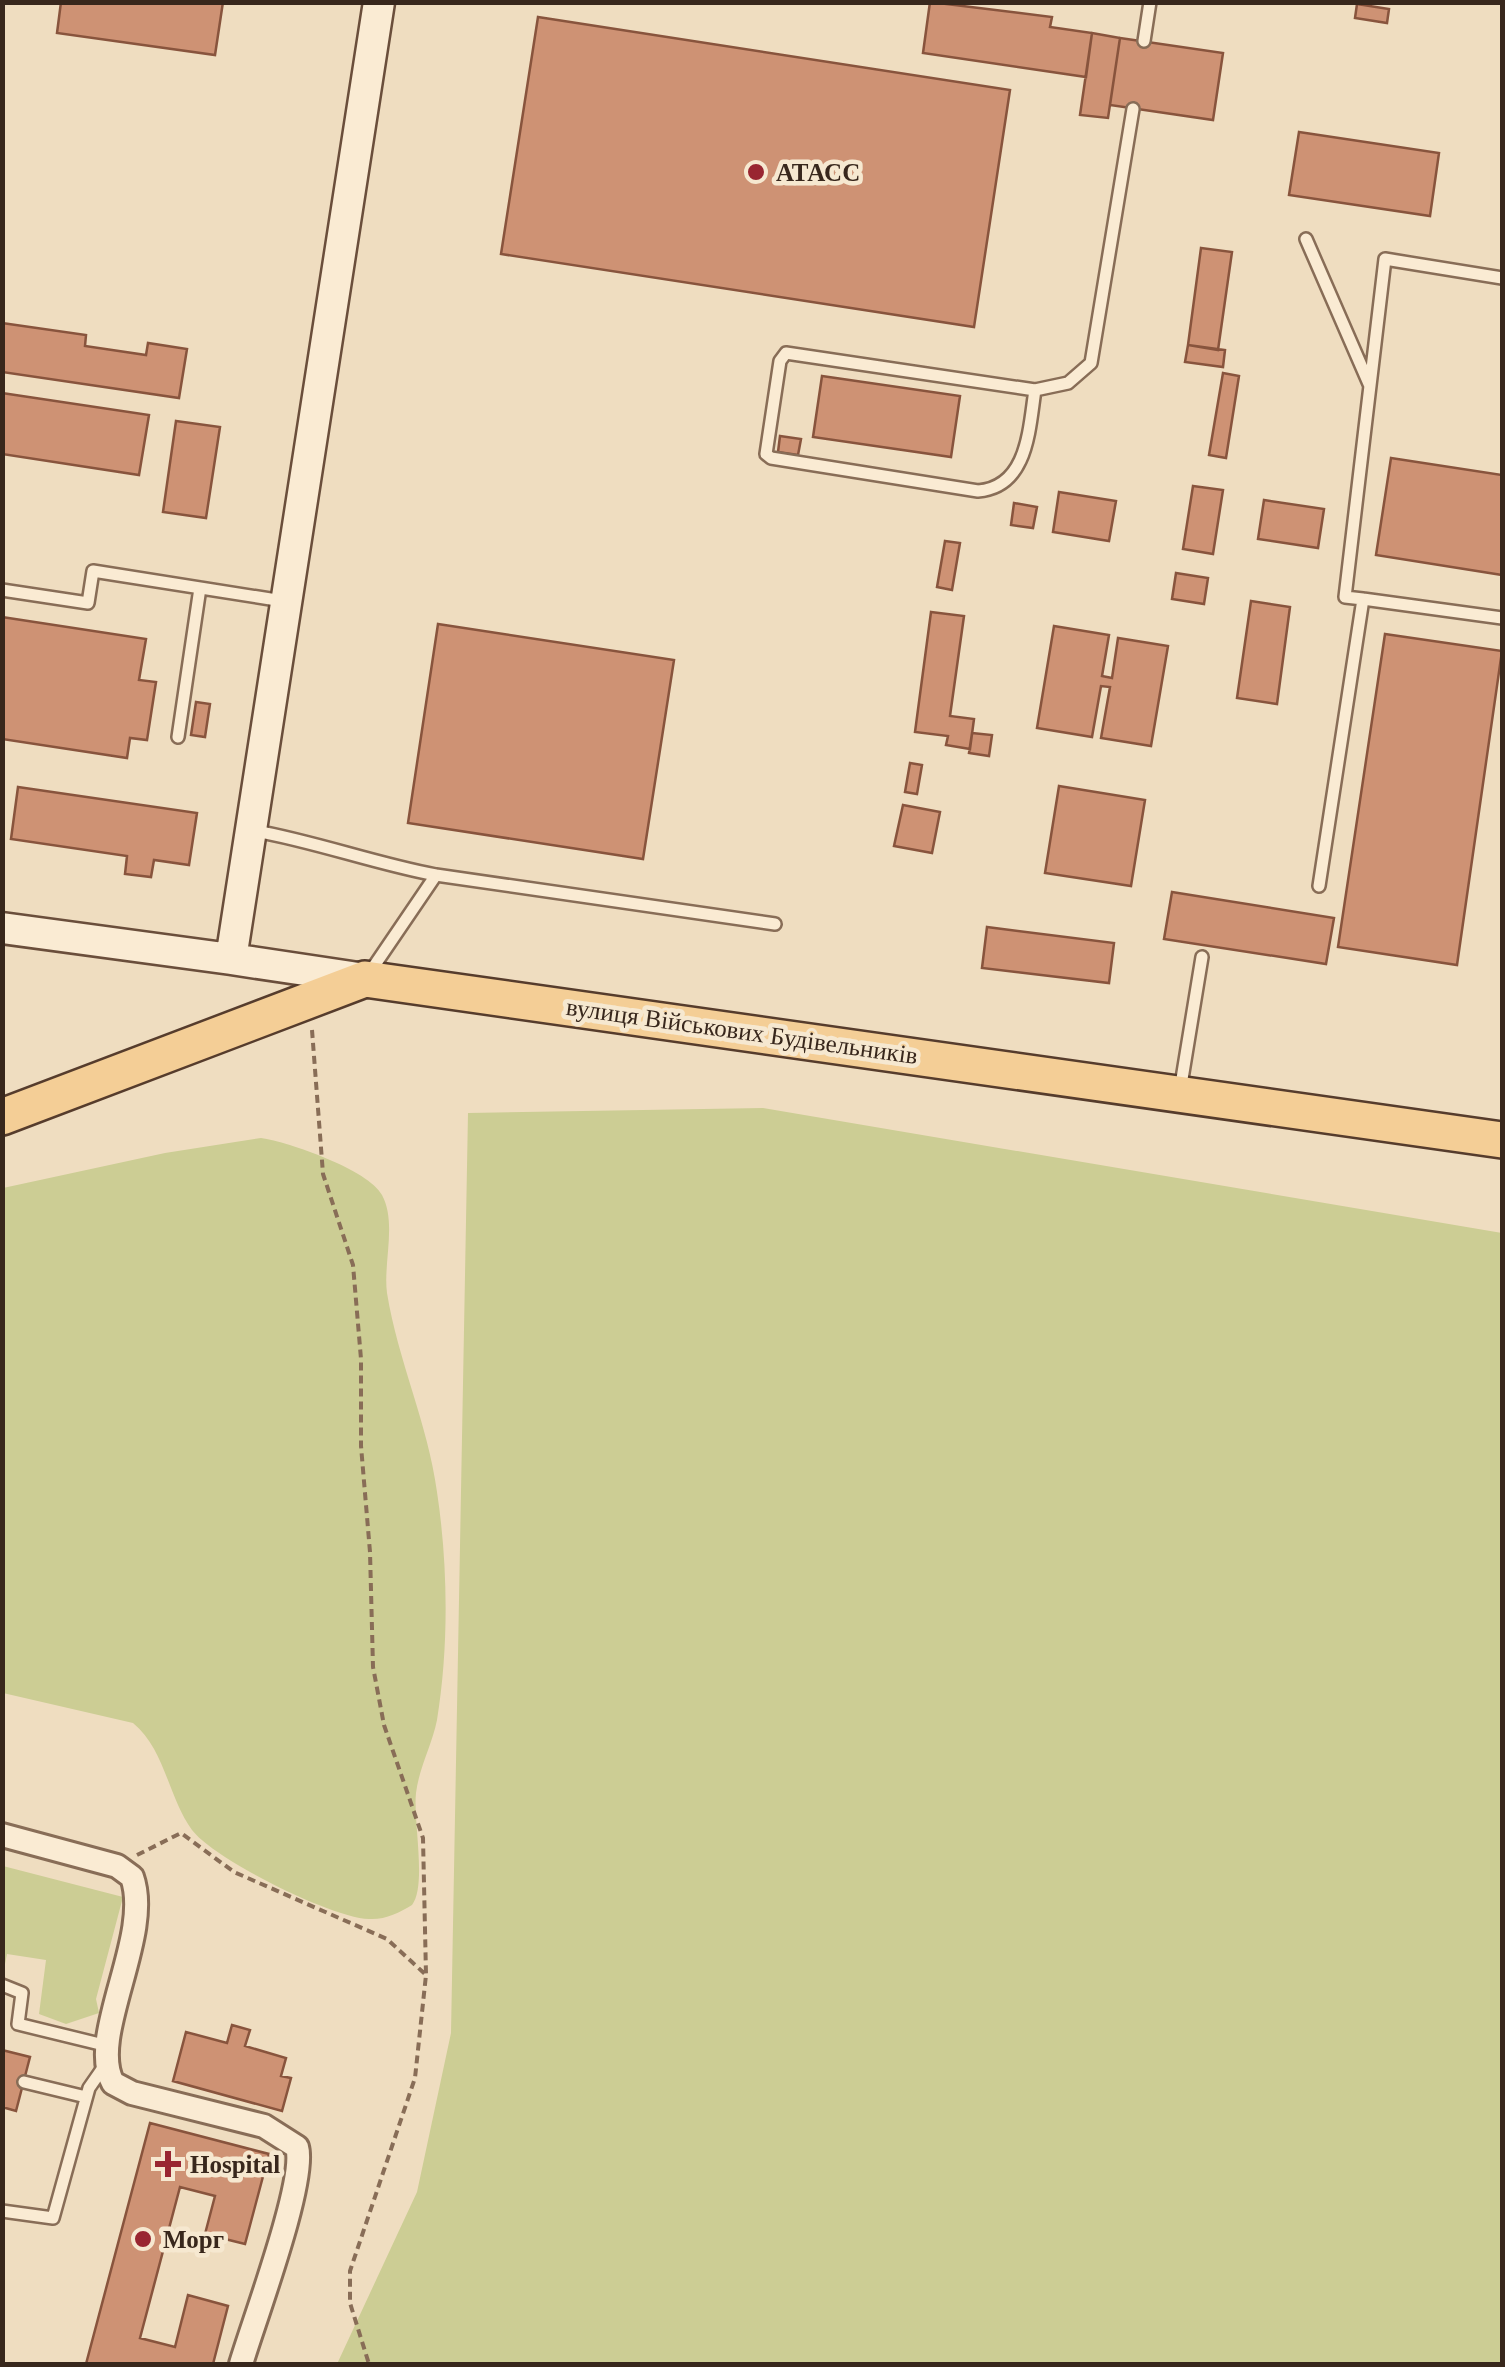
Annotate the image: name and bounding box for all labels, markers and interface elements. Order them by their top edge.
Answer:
place label: АТАСС [776,159,860,186]
marker: АТАСС [745,161,767,183]
street label: вулиця Військових Будівельників [564,993,920,1069]
marker: Hospital [155,2151,181,2177]
place label: Hospital [190,2151,280,2178]
place label: Морг [163,2226,224,2253]
marker: Морг [132,2228,154,2250]

